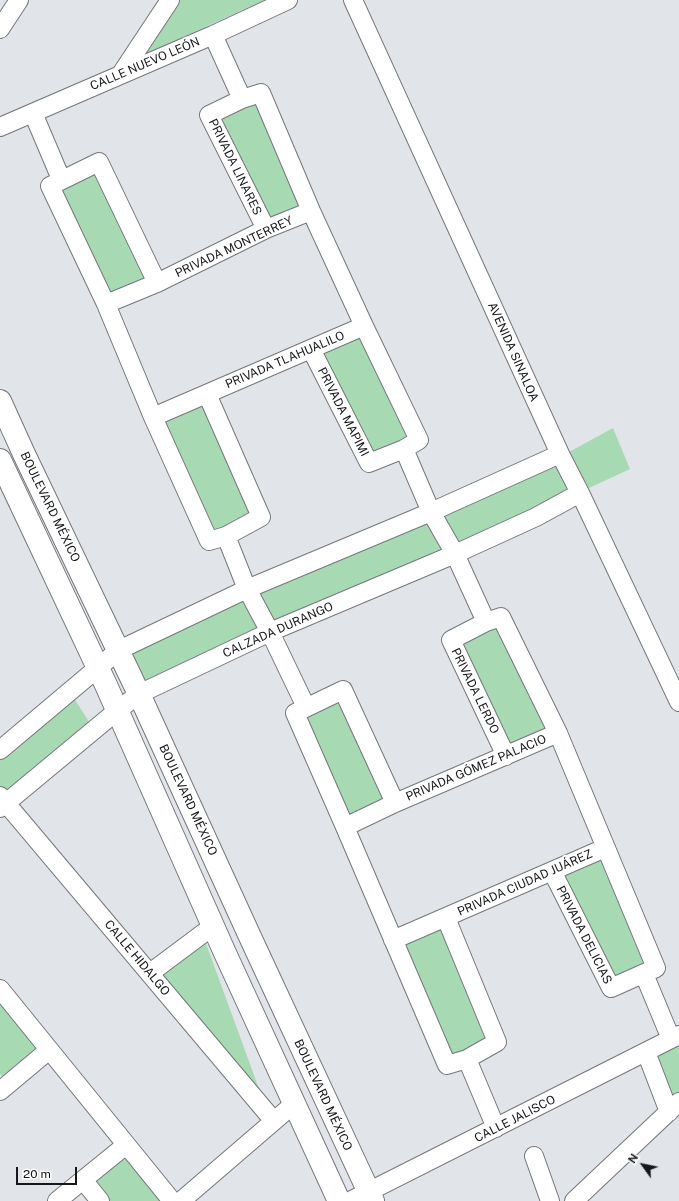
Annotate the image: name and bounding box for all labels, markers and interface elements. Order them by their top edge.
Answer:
street label: CALLE NUEVO LEÓN [88,34,202,94]
street label: PRIVADA LINARES [205,117,265,217]
street label: PRIVADA MONTERREY [173,213,295,281]
street label: AVENIDA SINALOA [485,300,541,404]
street label: PRIVADA TLAHUALILO [223,328,347,392]
street label: PRIVADA MAPIMI [314,365,372,459]
street label: BOULEVARD MÉXICO [17,449,83,565]
street label: CALZADA DURANGO [221,599,335,661]
street label: PRIVADA LERDO [448,646,502,736]
street label: PRIVADA GÓMEZ PALACIO [404,732,548,804]
street label: BOULEVARD MÉXICO [156,742,220,858]
street label: PRIVADA CIUDAD JUÁREZ [455,847,595,919]
street label: PRIVADA DELICIAS [553,884,615,986]
street label: CALLE HIDALGO [101,917,173,999]
street label: BOULEVARD MÉXICO [291,1037,355,1153]
street label: CALLE JALISCO [472,1092,558,1146]
north arrow [623,1145,663,1185]
text: N [626,1152,640,1165]
scale bar [18,1159,79,1185]
text: 20 m [23,1167,51,1181]

